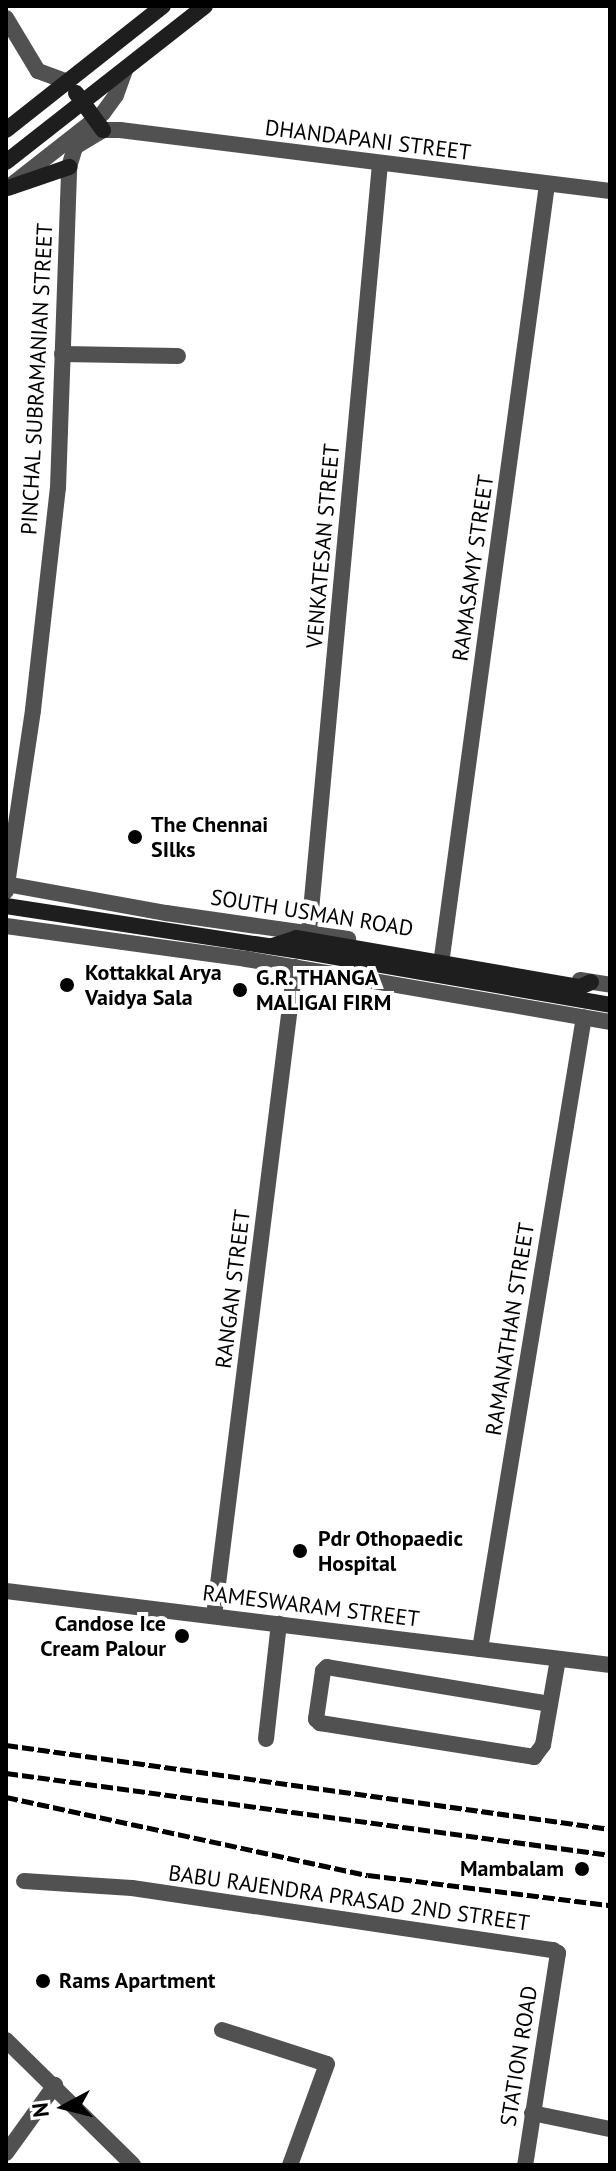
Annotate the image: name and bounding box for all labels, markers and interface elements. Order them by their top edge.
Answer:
street label: DHANDAPANI STREET [264,114,472,166]
street label: PINCHAL SUBRAMANIAN STREET [16,222,58,536]
street label: VENKATESAN STREET [301,443,345,649]
street label: RAMASAMY STREET [447,473,499,663]
place label: The Chennai SIlks [151,811,269,862]
marker: The Chennai SIlks [126,828,144,846]
street label: SOUTH USMAN ROAD [209,884,415,942]
place label: Kottakkal Arya Vaidya Sala [85,959,223,1010]
place label: G.R. THANGA MALIGAI FIRM [256,964,391,1016]
marker: Kottakkal Arya Vaidya Sala [56,974,78,996]
marker: G.R. THANGA MALIGAI FIRM [231,981,249,999]
street label: RANGAN STREET [210,1208,256,1370]
street label: RAMANATHAN STREET [480,1221,540,1437]
place label: Pdr Othopaedic Hospital [318,1525,463,1576]
marker: Pdr Othopaedic Hospital [289,1540,311,1562]
street label: RAMESWARAM STREET [201,1580,421,1632]
place label: Candose Ice Cream Palour [40,1610,166,1662]
marker: Candose Ice Cream Palour [173,1627,191,1645]
place label: Mambalam [460,1856,564,1882]
marker: Mambalam [571,1858,593,1880]
street label: BABU RAJENDRA PRASAD 2ND STREET [166,1860,532,1936]
place label: Rams Apartment [59,1968,216,1994]
marker: Rams Apartment [34,1972,52,1990]
street label: STATION ROAD [495,1984,543,2128]
north arrow [24,2067,104,2147]
text: N [25,2101,55,2119]

